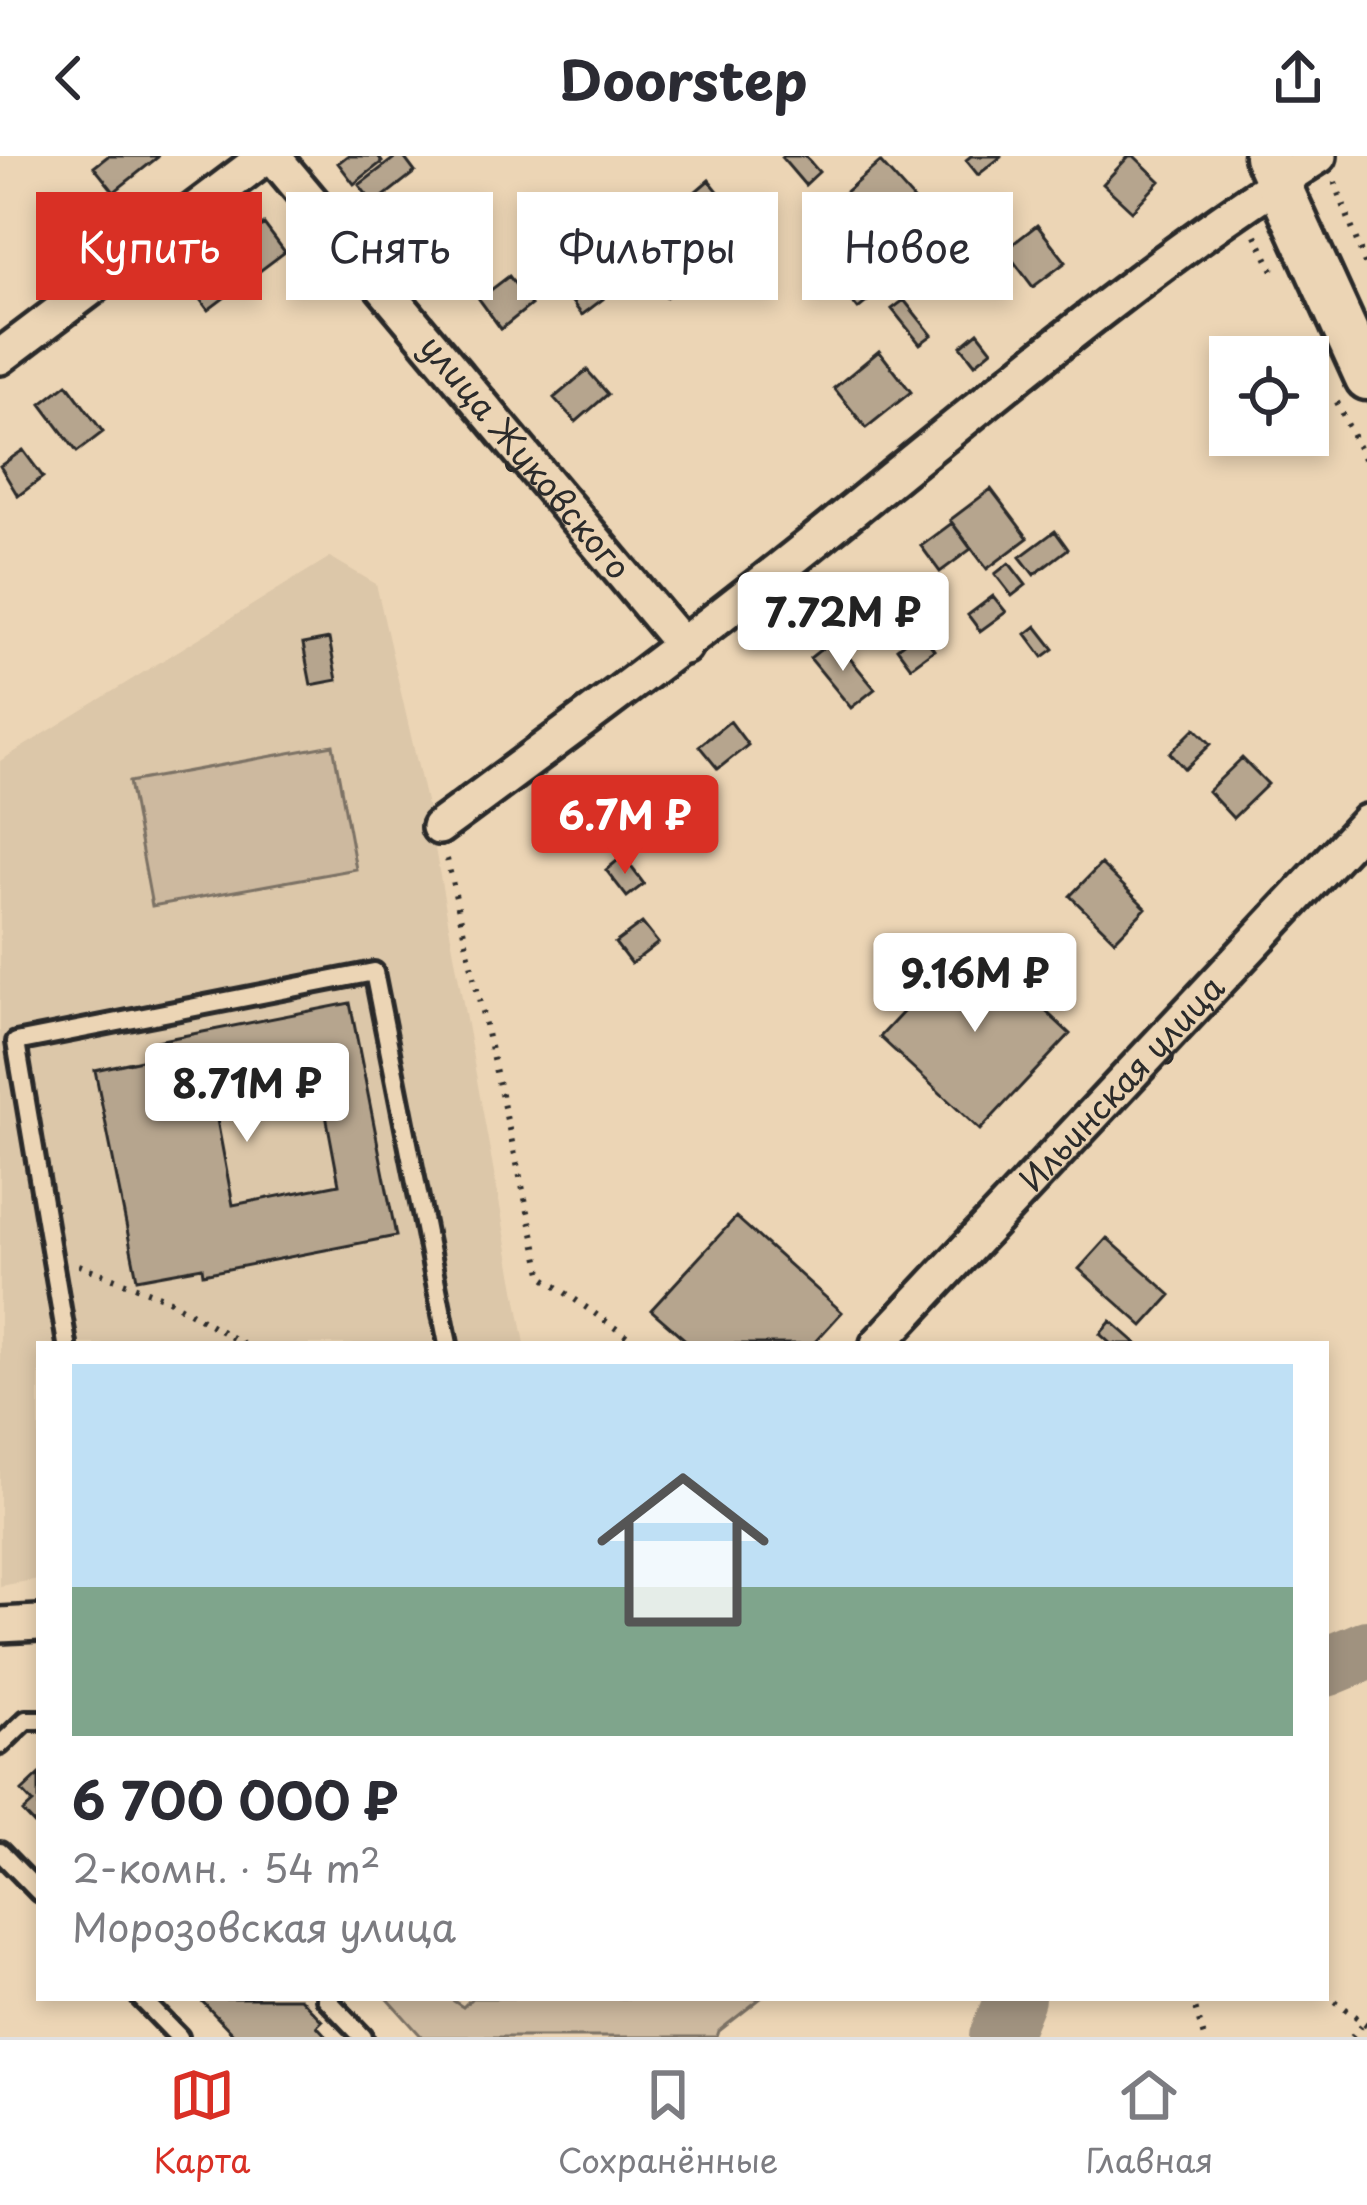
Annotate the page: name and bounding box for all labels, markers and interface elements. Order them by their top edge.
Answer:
text: Doorstep [559,38,808,119]
icon: back [36,45,102,111]
icon: share [1265,45,1331,111]
chip: Купить [36,192,262,300]
chip: Снять [286,192,493,300]
chip: Фильтры [517,192,778,300]
chip: Новое [802,192,1013,300]
street label: улица Жуковского [409,323,644,589]
map controls [1209,336,1329,456]
button: locate [1209,336,1329,456]
pin: 7.72M ₽ [732,572,954,674]
text: 7.72M ₽ [765,581,921,640]
pin: 6.7M ₽ [527,775,723,877]
text: 6.7M ₽ [558,784,692,843]
pin: 9.16M ₽ [864,933,1086,1035]
text: 9.16M ₽ [900,942,1050,1001]
street label: Ильинская улица [1007,963,1235,1201]
pin: 8.71M ₽ [136,1043,358,1145]
text: 8.71M ₽ [172,1052,322,1111]
icon: home [575,1442,791,1658]
text: 6 700 000 ₽ [72,1760,398,1837]
text: 2-комн. · 54 m² [72,1837,381,1896]
text: Морозовская улица [72,1896,456,1955]
tab: Карта [154,2062,251,2184]
tab: Сохранённые [558,2062,778,2184]
tab: Главная [1086,2062,1213,2184]

